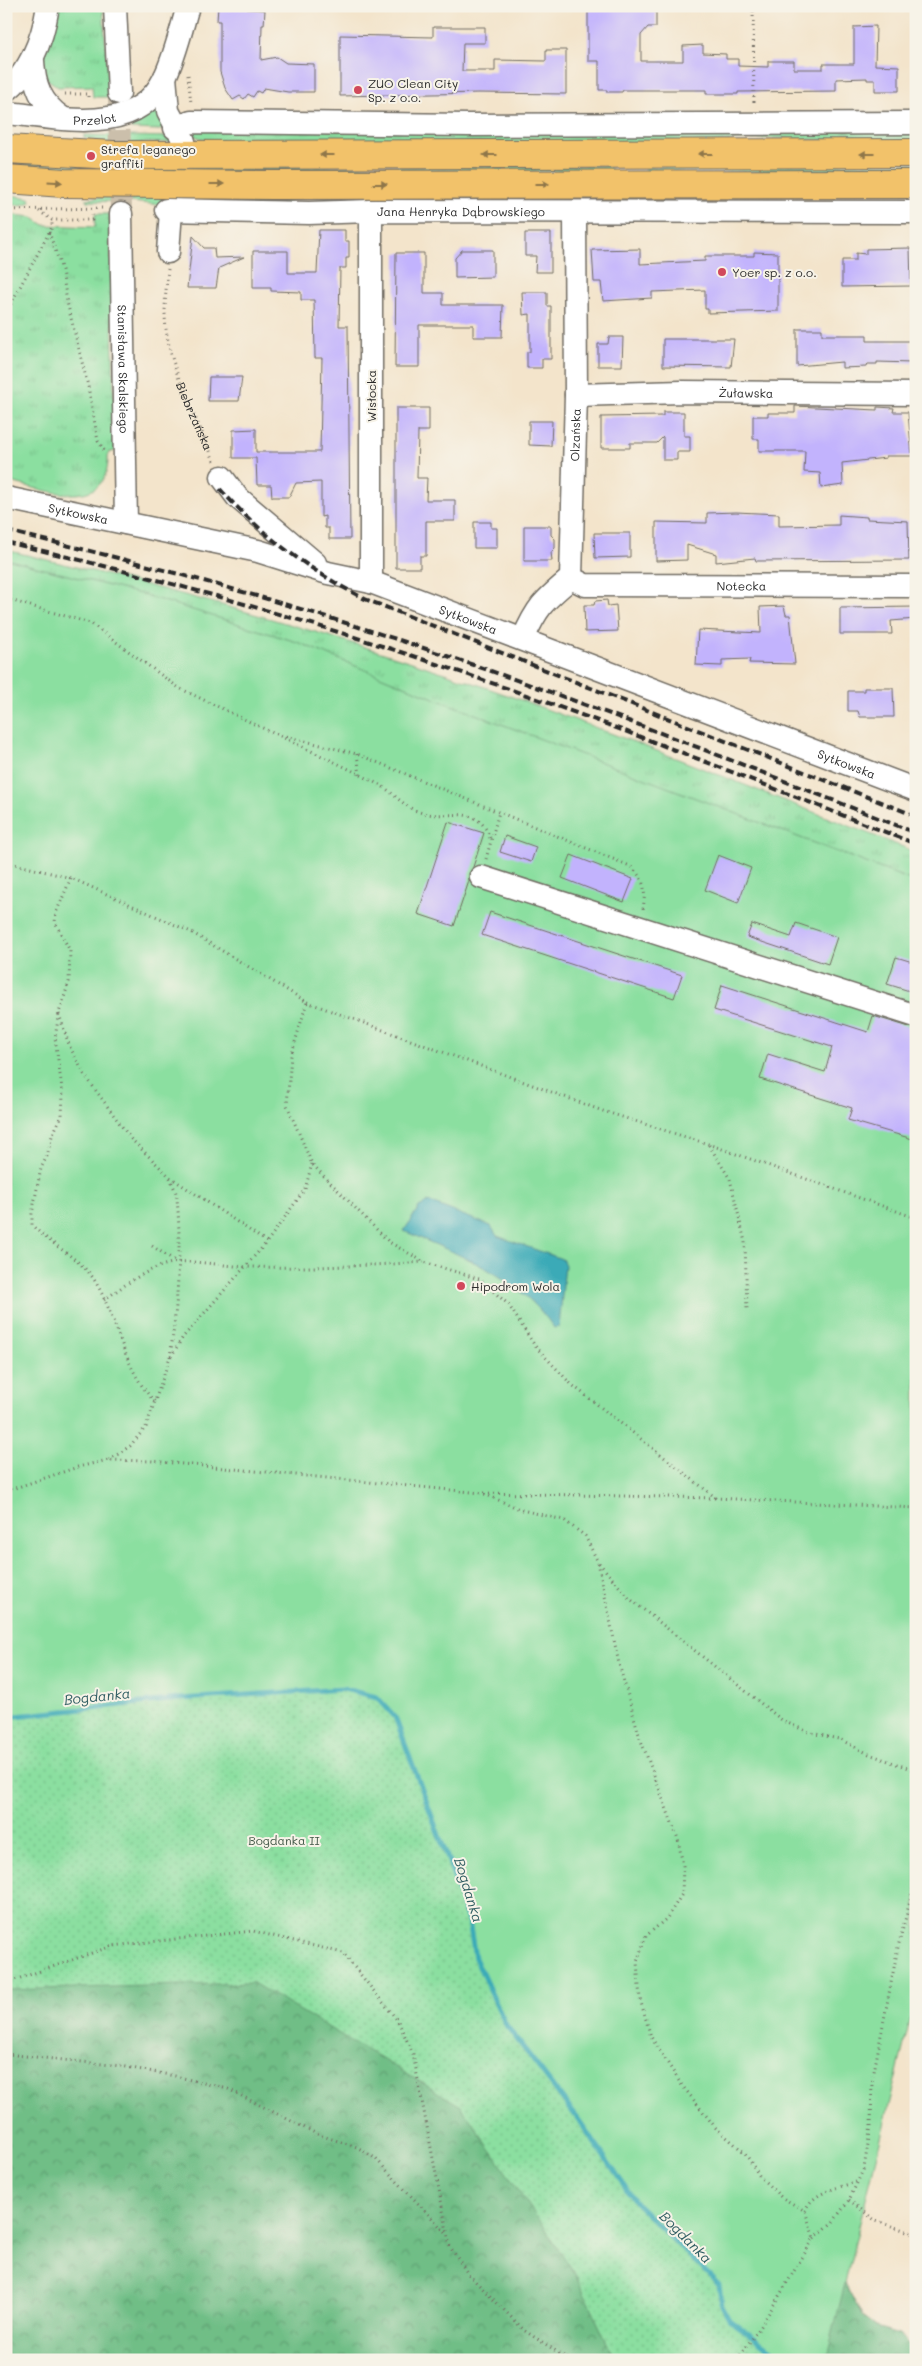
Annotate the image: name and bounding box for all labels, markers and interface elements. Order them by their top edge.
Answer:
place label: ZUO Clean City Sp. z o.o. [368,75,458,105]
marker: ZUO Clean City Sp. z o.o. [352,84,364,96]
street label: Przelot [73,109,118,128]
place label: Strefa leganego graffiti [101,141,196,171]
marker: Strefa leganego graffiti [85,150,97,162]
one-way arrow [696,150,712,158]
one-way arrow [859,150,875,158]
one-way arrow [319,151,335,159]
one-way arrow [481,151,497,159]
one-way arrow [47,179,63,187]
one-way arrow [210,180,226,188]
one-way arrow [372,180,388,188]
one-way arrow [535,180,551,188]
street label: Jana Henryka Dąbrowskiego [377,203,545,219]
place label: Yoer sp. z o.o. [732,264,817,280]
marker: Yoer sp. z o.o. [716,266,728,278]
street label: Stanisława Skalskiego [114,305,133,433]
street label: Wisłocka [363,370,379,422]
street label: Biebrzańska [173,380,217,453]
street label: Żuławska [718,384,773,401]
street label: Olzańska [566,408,584,462]
street label: Sytkowska [47,499,110,527]
street label: Notecka [717,577,766,594]
street label: Sytkowska [437,601,500,637]
street label: Sytkowska [815,745,878,782]
place label: Hipodrom Wola [471,1278,560,1294]
marker: Hipodrom Wola [455,1280,467,1292]
water label: Bogdanka [63,1683,131,1709]
park label: Bogdanka II [248,1832,320,1848]
water label: Bogdanka [450,1855,488,1925]
water label: Bogdanka [656,2207,716,2267]

